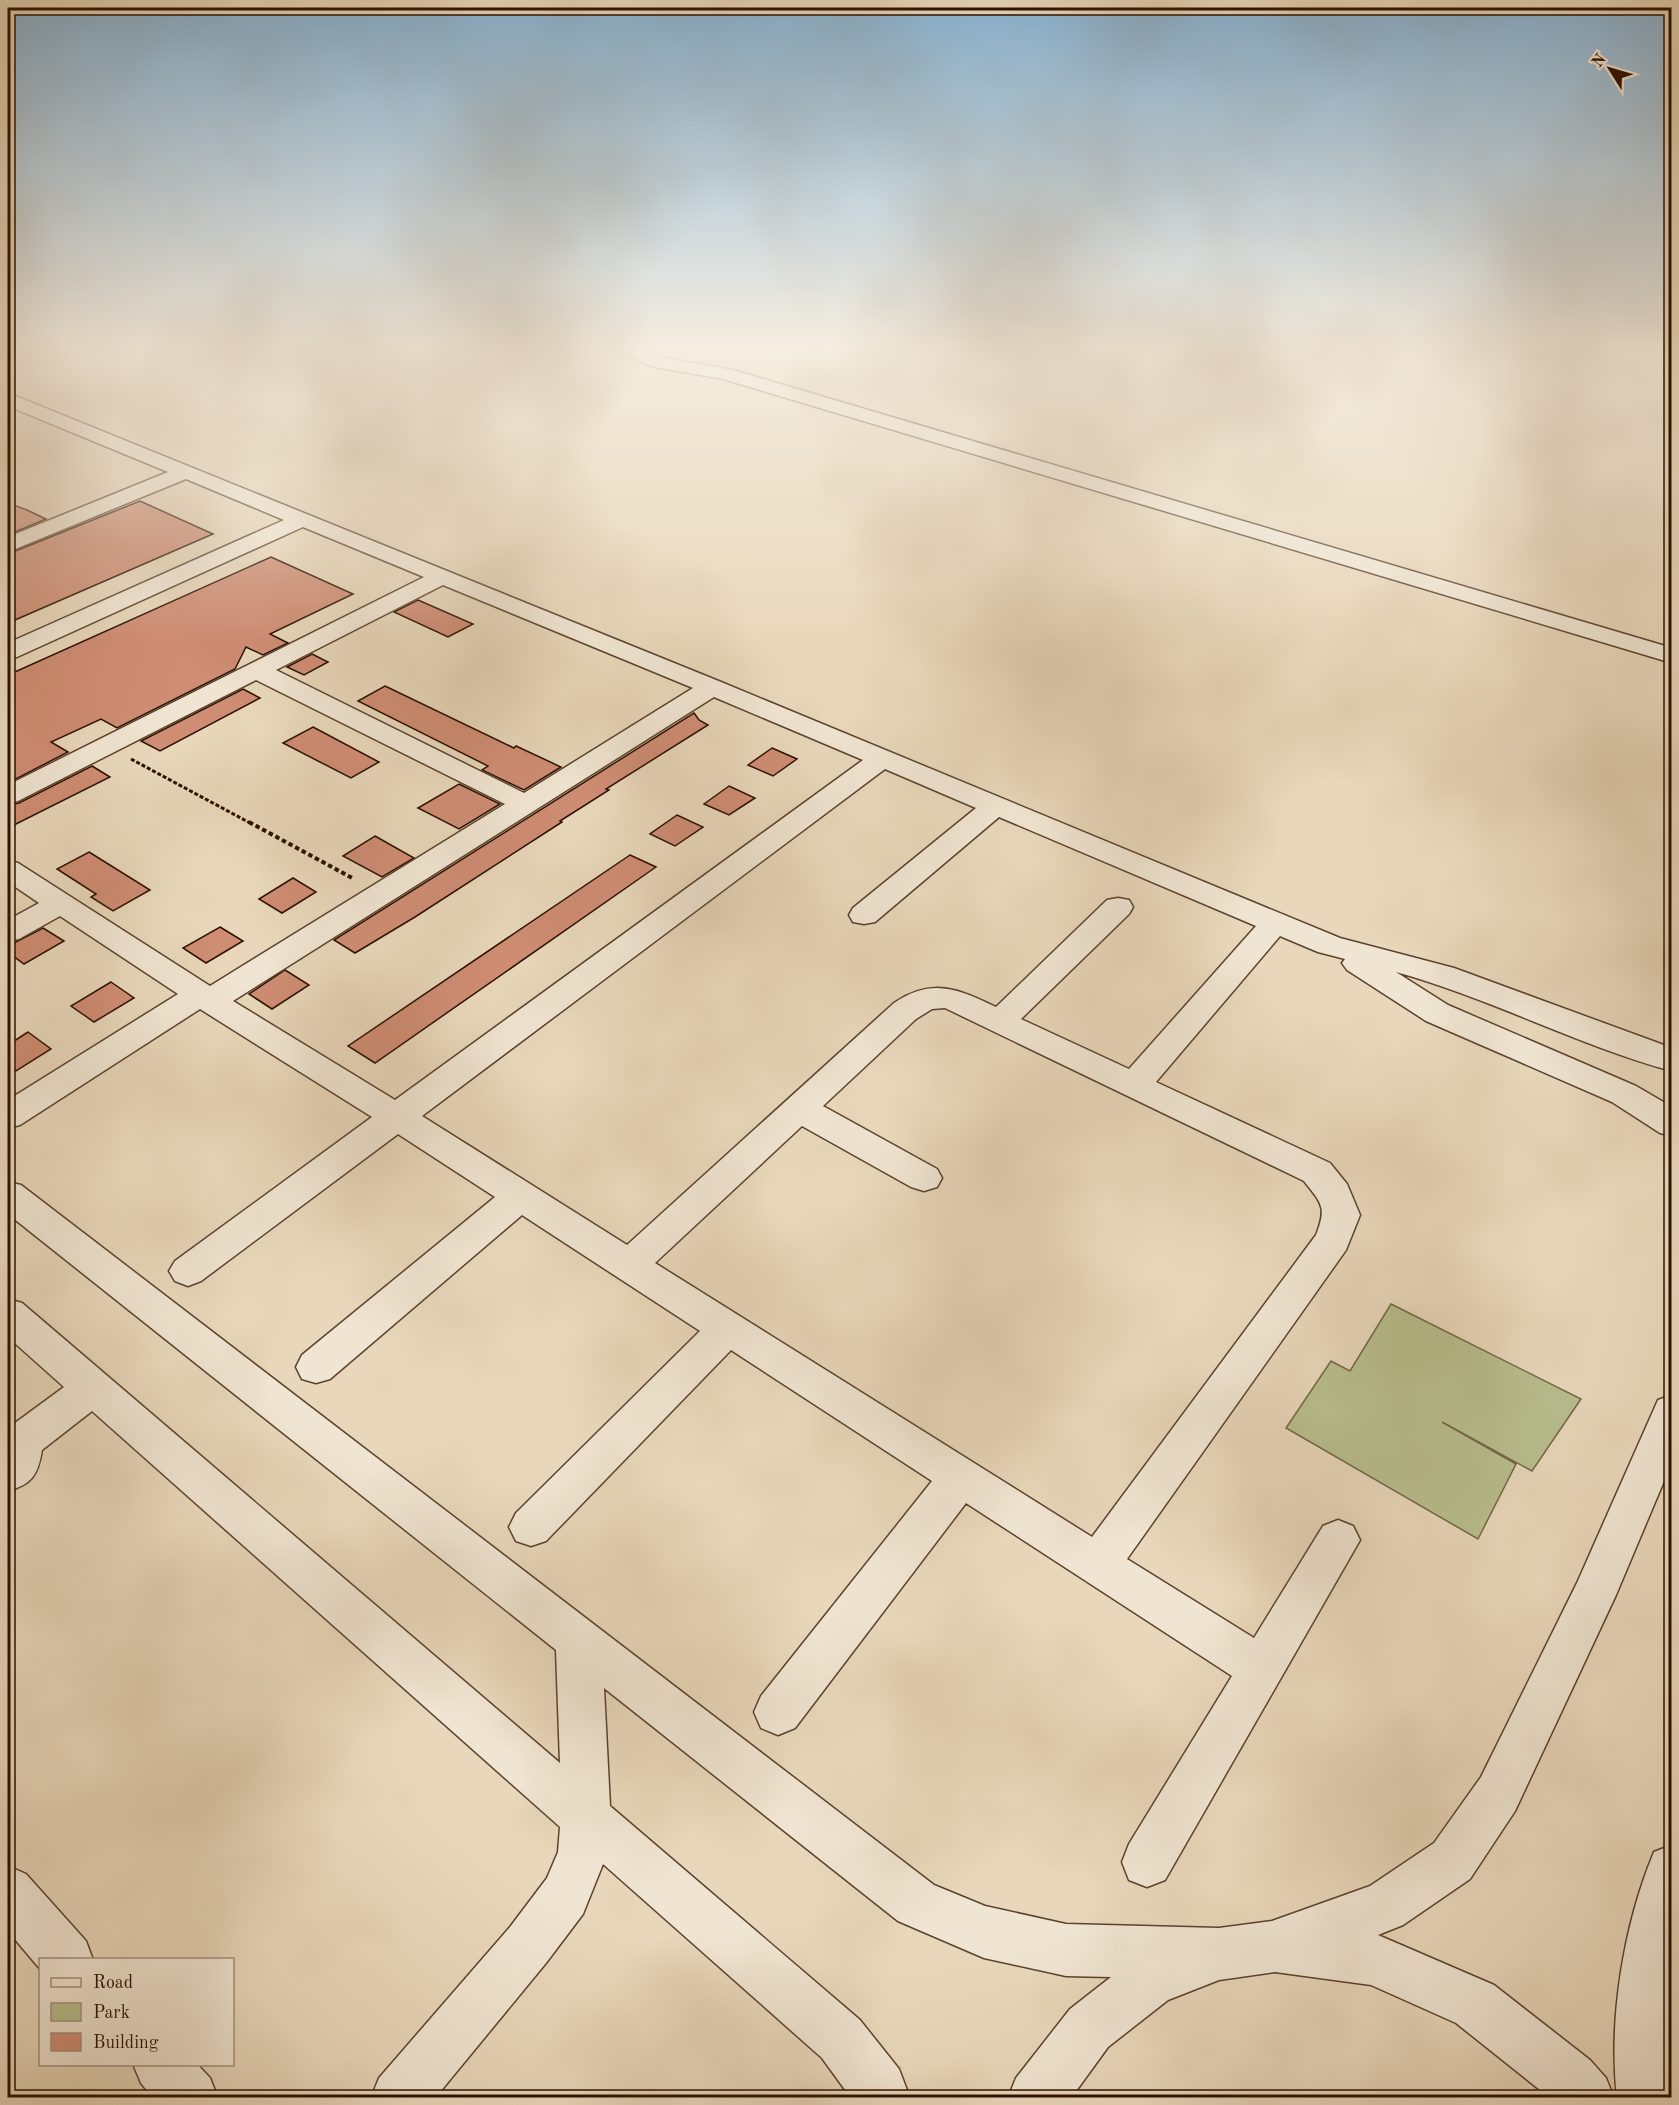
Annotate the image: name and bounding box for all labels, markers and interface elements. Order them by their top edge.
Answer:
north arrow [1580,39,1640,99]
text: N [1590,51,1610,71]
legend [39,1958,234,2066]
text: Road [93,1974,133,1992]
text: Park [93,2004,130,2022]
text: Building [93,2034,159,2052]

